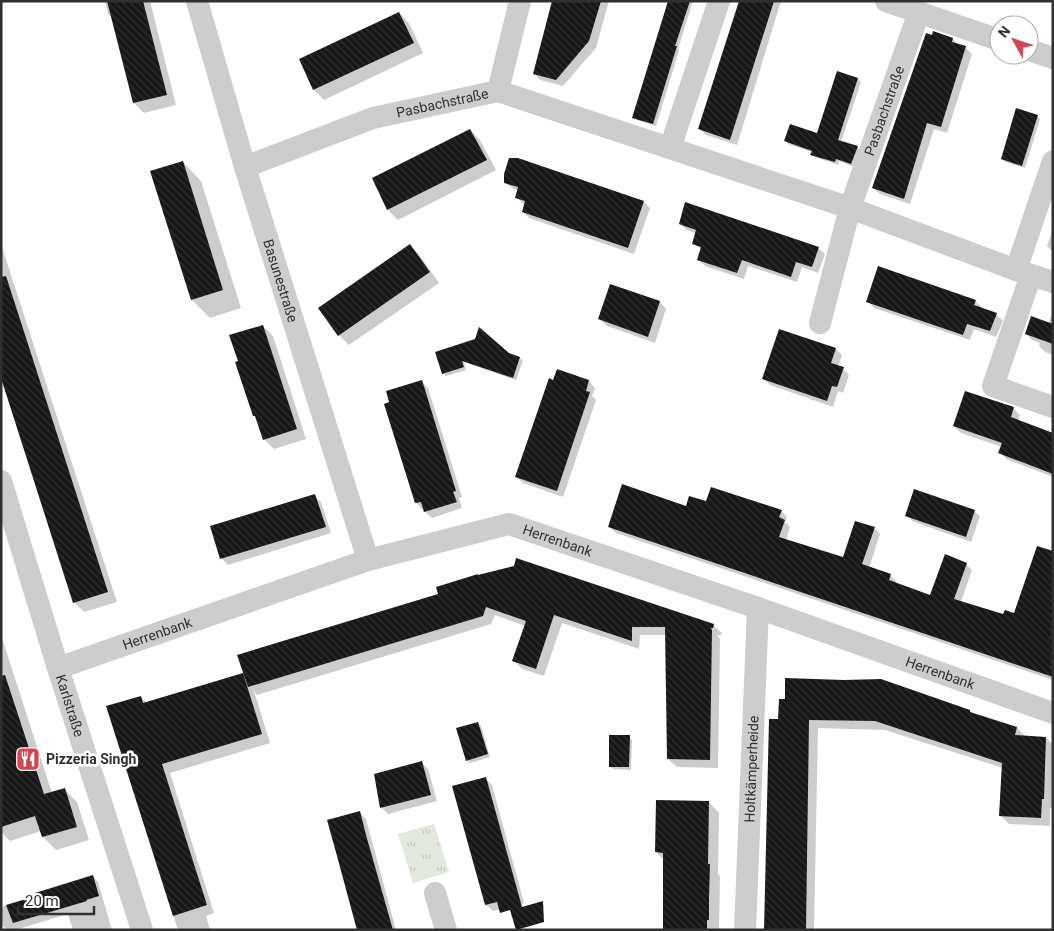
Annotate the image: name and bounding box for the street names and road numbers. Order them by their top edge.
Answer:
street label: Pasbachstraße [861,64,907,158]
street label: Pasbachstraße [395,85,490,121]
street label: Basunestraße [260,237,301,324]
street label: Herrenbank [521,521,595,560]
street label: Herrenbank [120,614,195,653]
street label: Herrenbank [903,653,978,693]
street label: Karlstraße [53,673,87,739]
street label: Holtkämperheide [741,715,762,823]

